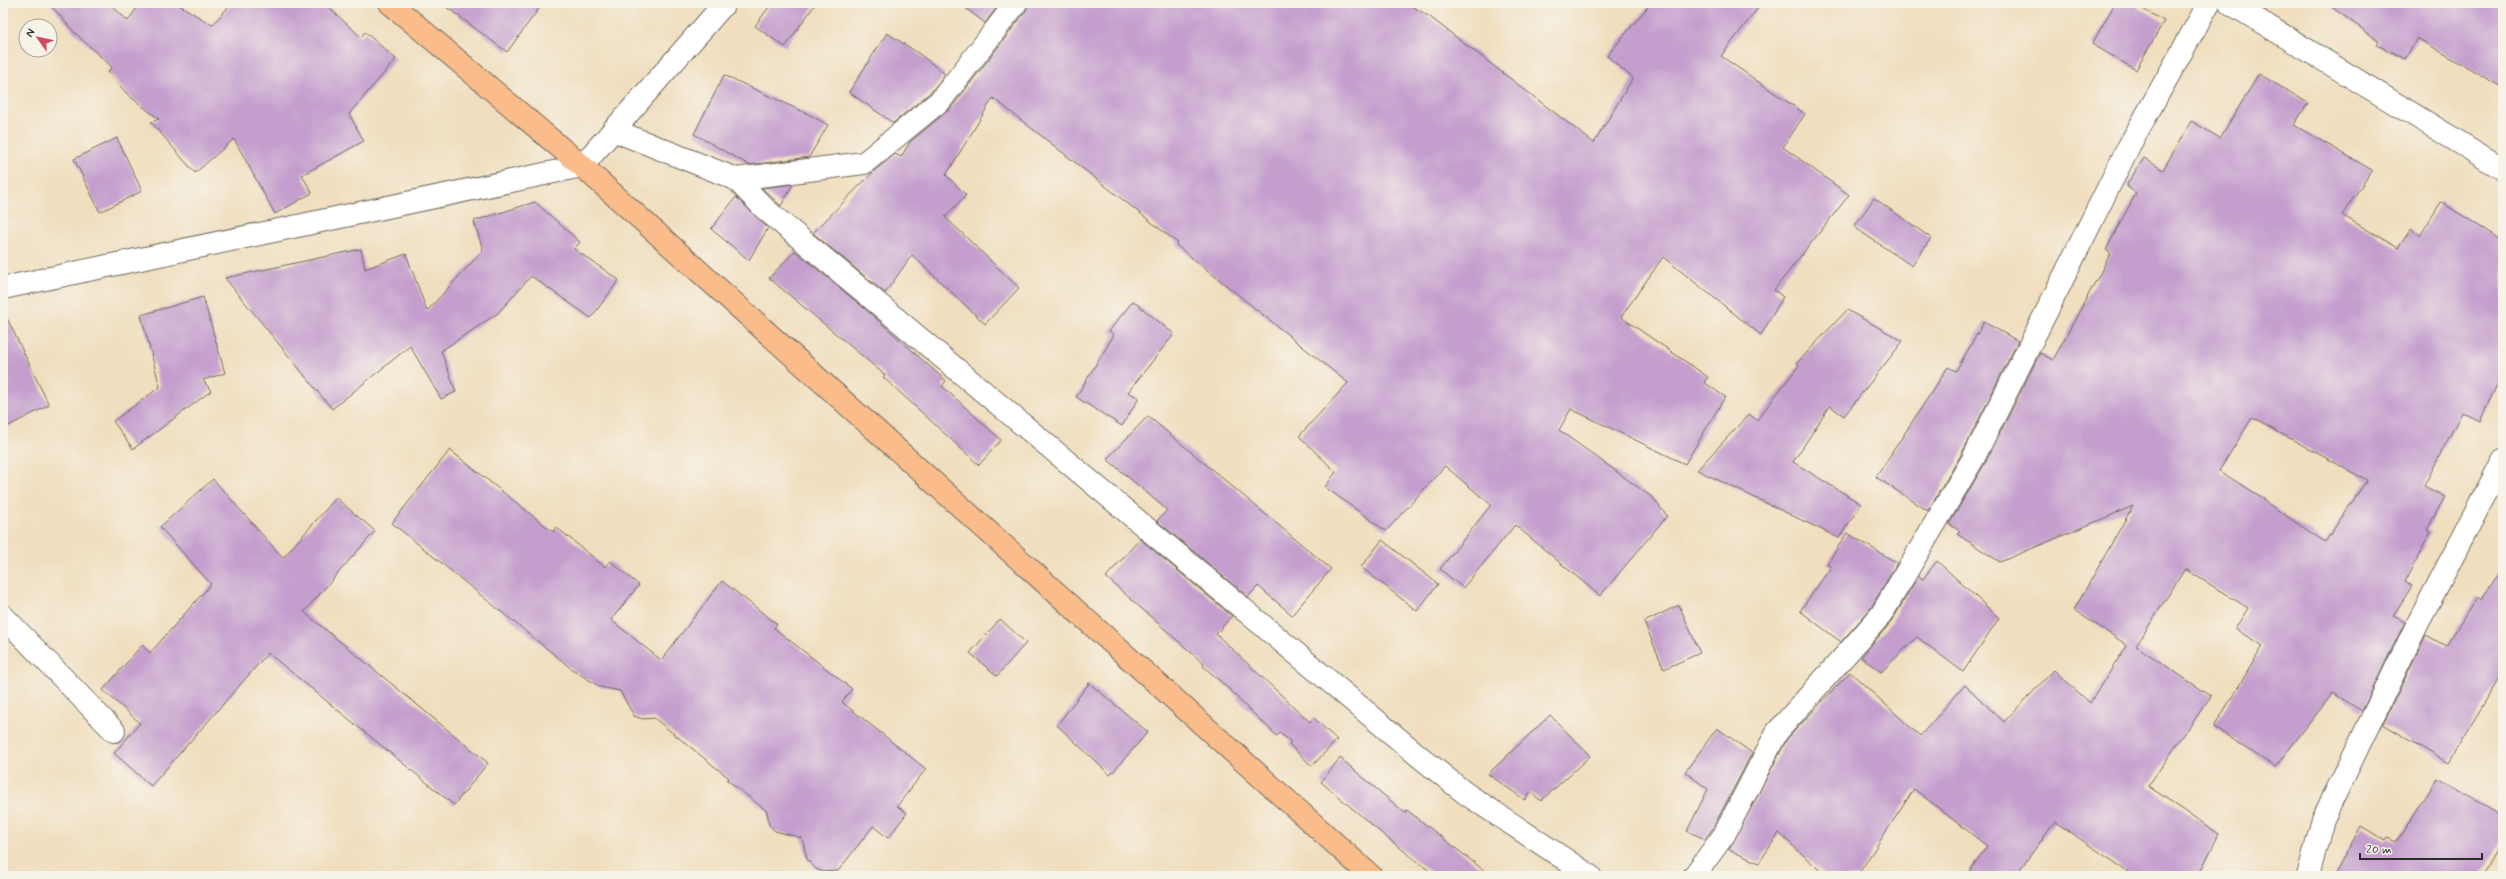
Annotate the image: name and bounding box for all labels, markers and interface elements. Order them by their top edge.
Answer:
north arrow [18,18,58,58]
text: N [23,26,38,40]
scale bar [2360,835,2482,861]
text: 20 m [2366,842,2392,858]

